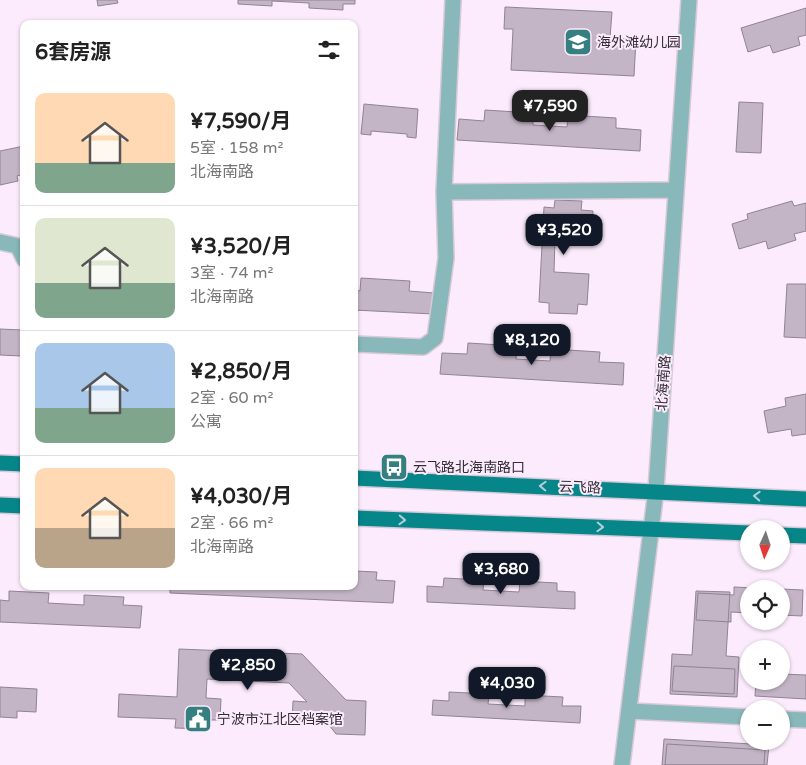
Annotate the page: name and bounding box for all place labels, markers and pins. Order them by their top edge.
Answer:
school or university icon: 海外滩幼儿园 [563,27,593,57]
place label: 海外滩幼儿园 [597,34,681,51]
pin: ¥7,590 [509,90,591,132]
pin: ¥3,520 [523,214,605,256]
pin: ¥8,120 [491,324,573,366]
bus stop icon: 云飞路北海南路口 [379,452,409,482]
place label: 云飞路北海南路口 [413,459,525,476]
pin: ¥3,680 [460,552,542,595]
pin: ¥2,850 [207,648,289,691]
pin: ¥4,030 [466,666,548,709]
public building icon: 宁波市江北区档案馆 [183,704,213,734]
place label: 宁波市江北区档案馆 [217,711,343,728]

